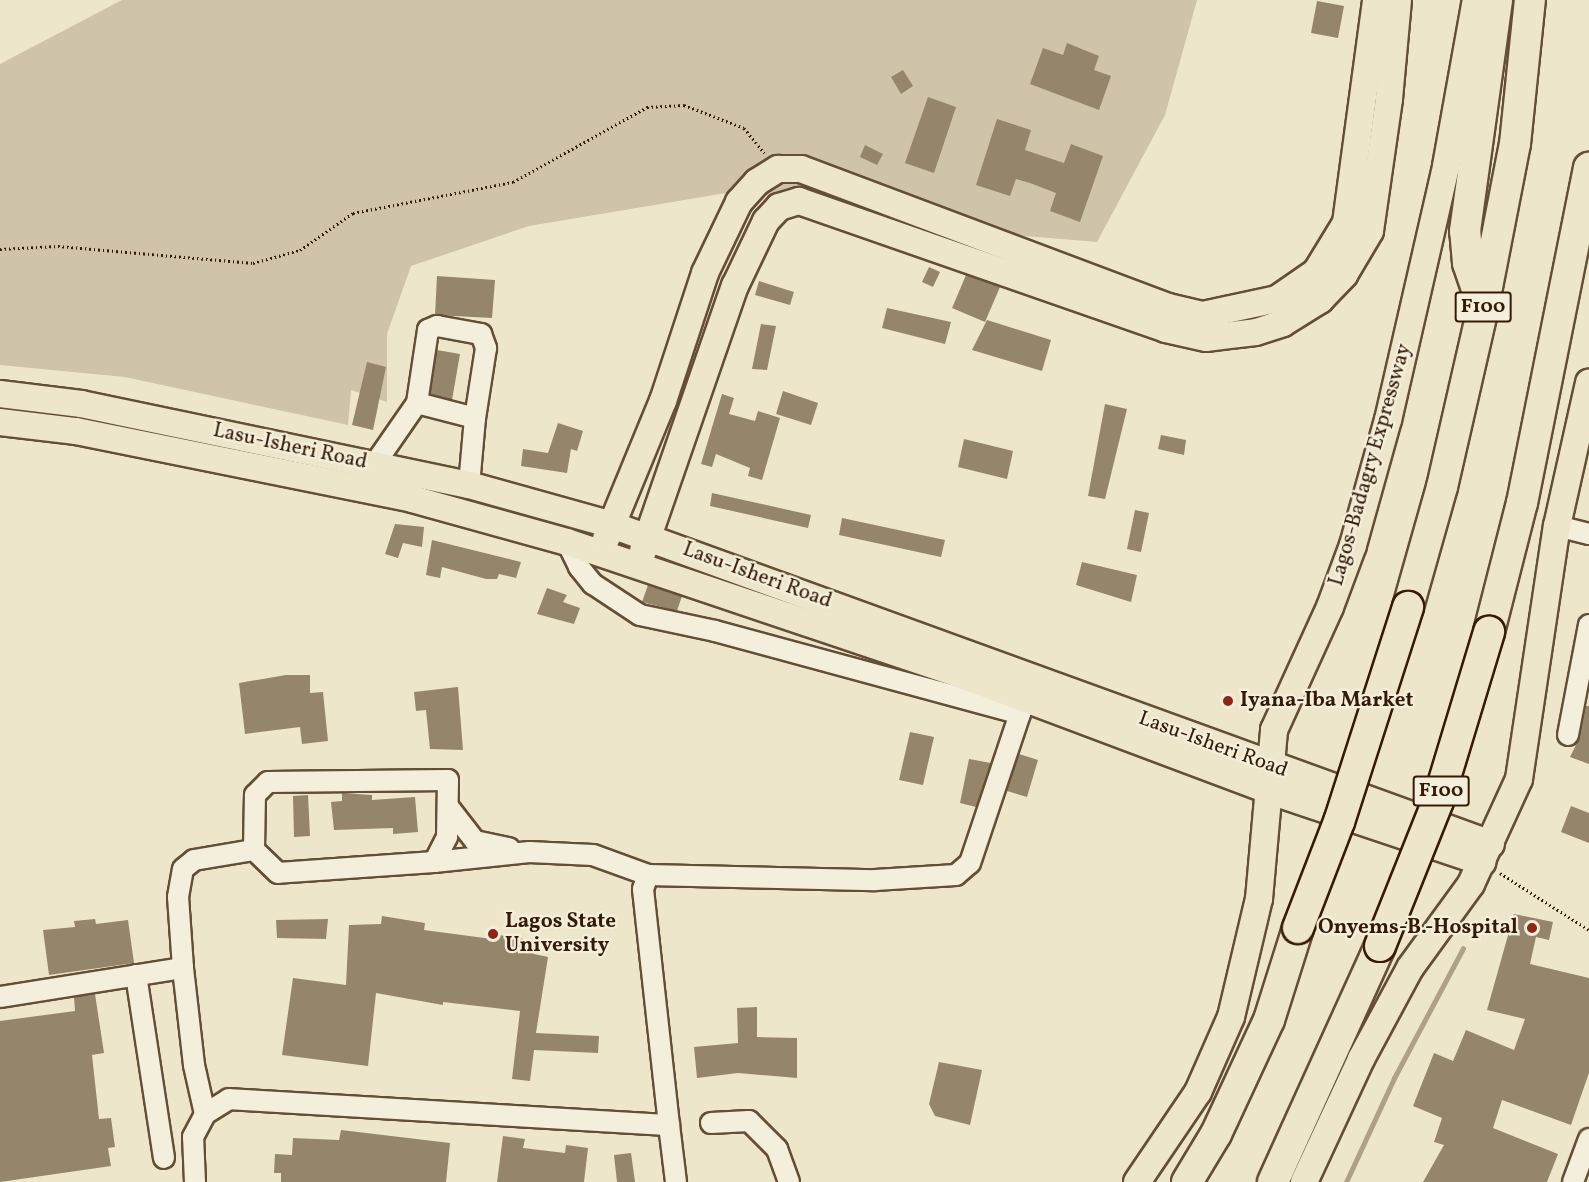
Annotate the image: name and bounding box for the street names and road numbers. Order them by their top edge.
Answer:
road number: F100 [1454,290,1512,324]
street label: Lagos-Badagry Expressway [1324,341,1418,589]
street label: Lasu-Isheri Road [211,418,369,476]
street label: Lasu-Isheri Road [679,537,835,615]
street label: Lasu-Isheri Road [1135,706,1291,784]
road number: F100 [1412,774,1470,808]

